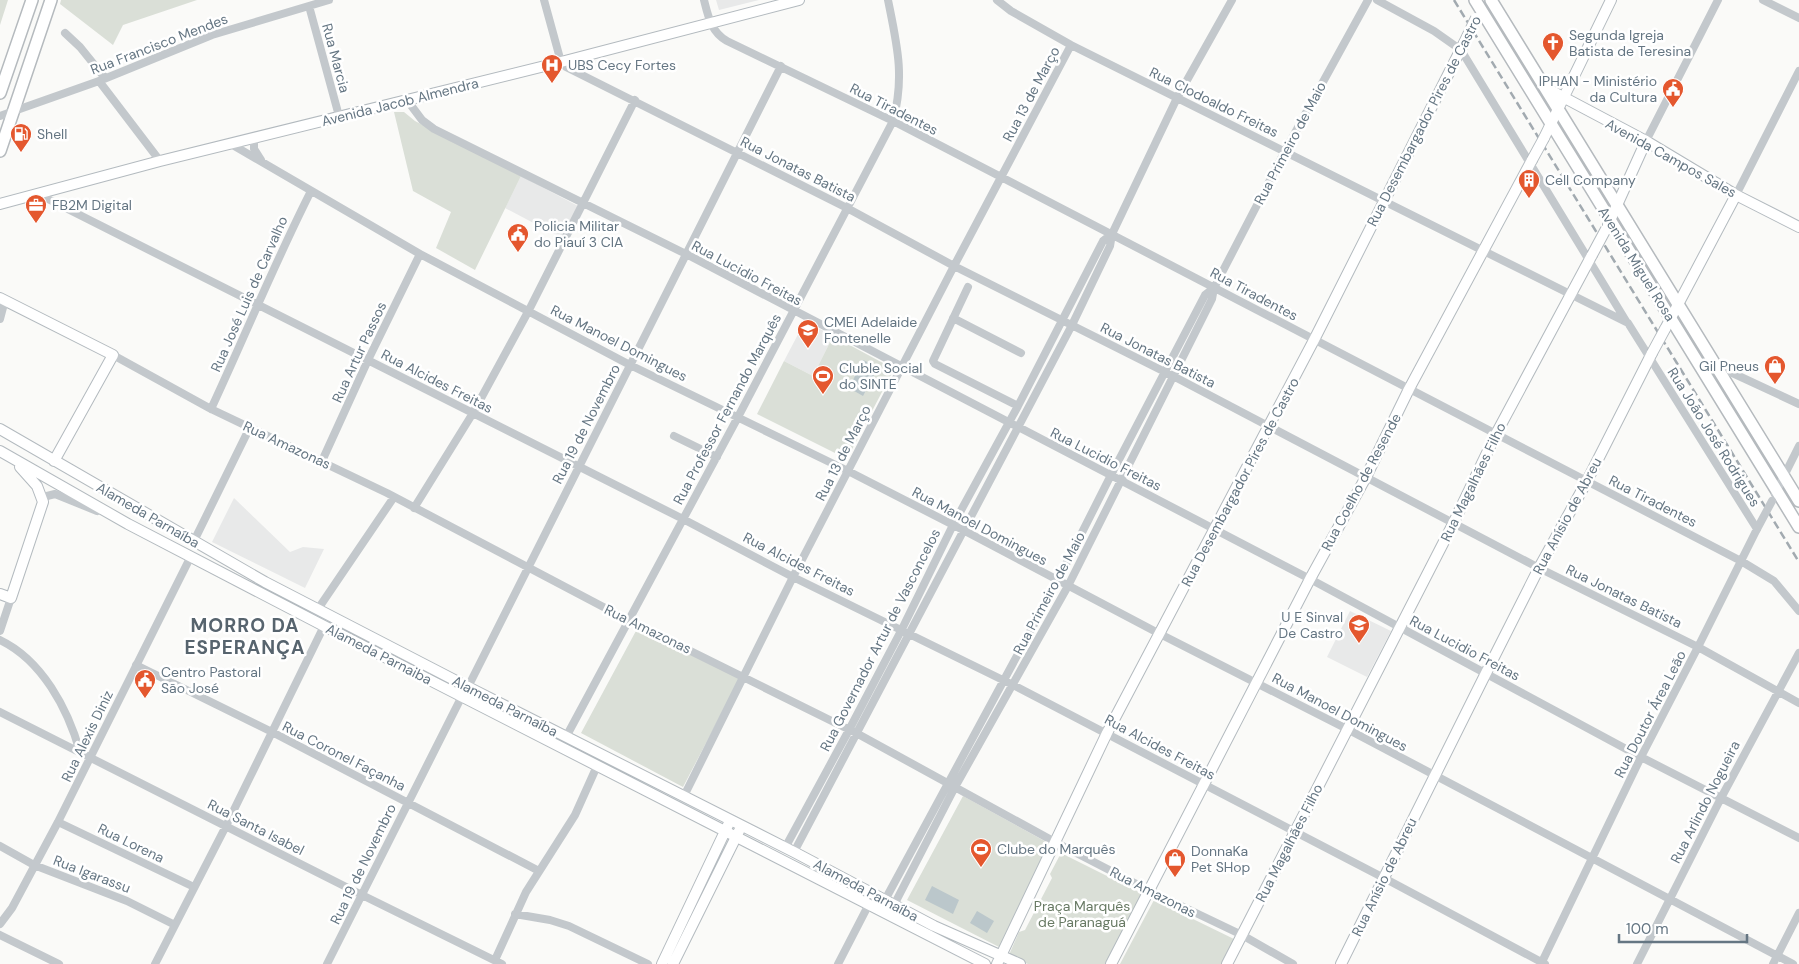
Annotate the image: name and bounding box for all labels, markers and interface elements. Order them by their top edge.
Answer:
street label: Rua Francisco Mendes [88,9,230,79]
street label: Rua Desembargador Pires de Castro [1363,13,1485,229]
street label: Rua Marcia [318,21,354,95]
place label: Segunda Igreja Batista de Teresina [1569,26,1691,60]
church icon: Segunda Igreja Batista de Teresina [1541,31,1565,62]
street label: Rua 13 de Março [998,43,1064,145]
hospital icon: UBS Cecy Fortes [540,53,564,84]
place label: UBS Cecy Fortes [568,56,676,74]
street label: Rua Clodoaldo Freitas [1146,63,1282,141]
place label: IPHAN - Ministério da Cultura [1539,72,1657,106]
street label: Avenida Jacob Almendra [320,74,480,130]
public building icon: IPHAN - Ministério da Cultura [1661,77,1685,108]
street label: Rua Primeiro de Maio [1250,78,1330,208]
street label: Rua Tiradentes [847,79,941,139]
street label: Avenida Campos Sales [1602,115,1740,201]
fuel station icon: Shell [9,122,33,153]
place label: Shell [37,125,67,143]
street label: Rua Jonatas Batista [737,132,859,206]
building icon: Cell Company [1517,168,1541,199]
place label: Cell Company [1545,171,1636,189]
office icon: FB2M Digital [24,193,48,224]
place label: FB2M Digital [52,196,132,214]
street label: Avenida Miguel Rosa [1594,203,1680,325]
street label: Rua José Luis de Carvalho [206,213,292,375]
place label: Policia Militar do Piauí 3 CIA [534,217,623,251]
public building icon: Policia Militar do Piauí 3 CIA [506,222,530,253]
street label: Rua Lucidio Freitas [689,236,805,310]
street label: Rua Tiradentes [1207,263,1301,325]
street label: Rua Artur Passos [328,299,390,405]
street label: Rua Manoel Domingues [548,301,690,385]
street label: Rua Professor Fernando Marquês [669,310,785,508]
place label: CMEI Adelaide Fontenelle [824,313,917,347]
school or university icon: CMEI Adelaide Fontenelle [796,318,820,349]
street label: Rua Jonatas Batista [1097,318,1219,392]
street label: Rua Alcides Freitas [378,345,496,417]
shop icon: Gil Pneus [1763,354,1787,385]
place label: Gil Pneus [1699,357,1759,375]
place label: Cluble Social do SINTE [839,359,922,393]
street label: Rua 19 de Novembro [548,361,624,487]
sports icon: Cluble Social do SINTE [811,364,835,395]
street label: Rua João José Rodrigues [1664,364,1764,510]
street label: Rua Desembargador Pires de Castro [1177,374,1303,590]
street label: Rua 13 de Março [811,402,875,504]
street label: Rua Coelho de Resende [1317,410,1405,554]
street label: Rua Amazonas [240,417,334,473]
street label: Rua Magalhães Filho [1436,419,1510,545]
street label: Rua Lucidio Freitas [1047,423,1165,495]
street label: Rua Anísio de Abreu [1529,454,1605,578]
street label: Rua Tiradentes [1606,471,1700,531]
street label: Alameda Parnaíba [93,478,203,552]
street label: Rua Manoel Domingues [909,483,1051,569]
street label: Rua Governador Artur de Vasconcelos [816,526,944,754]
street label: Rua Alcides Freitas [740,528,858,600]
street label: Rua Primeiro de Maio [1009,528,1089,658]
street label: Rua Jonatas Batista [1563,560,1685,632]
street label: Rua Amazonas [602,600,694,658]
place label: U E Sinval De Castro [1279,608,1343,642]
street label: Rua Lucidio Freitas [1407,611,1523,685]
district label: MORRO DA ESPERANÇA [185,613,305,660]
school or university icon: U E Sinval De Castro [1347,613,1371,644]
street label: Alameda Parnaiba [323,620,435,688]
street label: Rua Doutor Área Leão [1610,647,1690,781]
place label: Centro Pastoral São José [161,663,261,697]
public building icon: Centro Pastoral São José [133,668,157,699]
street label: Rua Manoel Domingues [1269,669,1411,755]
street label: Alameda Parnaíba [449,672,561,740]
street label: Rua Alexis Diniz [57,687,117,785]
street label: Rua Alcides Freitas [1102,710,1218,784]
street label: Rua Coronel Façanha [279,717,409,795]
street label: Rua Arlindo Nogueira [1666,738,1744,866]
street label: Rua Magalhães Filho [1251,781,1327,905]
street label: Rua Santa Isabel [205,795,307,859]
street label: Rua 19 de Novembro [326,801,400,927]
street label: Rua Anísio de Abreu [1347,815,1421,939]
street label: Rua Lorena [95,819,167,867]
sports icon: Clube do Marquês [969,837,993,868]
place label: Clube do Marquês [997,840,1116,858]
place label: DonnaKa Pet SHop [1191,842,1251,876]
shop icon: DonnaKa Pet SHop [1163,847,1187,878]
street label: Rua Igarassu [51,851,133,897]
street label: Alameda Parnaíba [810,855,922,925]
street label: Rua Amazonas [1107,863,1199,921]
park label: Praça Marquês de Paranaguá [1034,897,1130,931]
scale bar [1619,912,1746,944]
text: 100 m [1626,919,1669,939]

